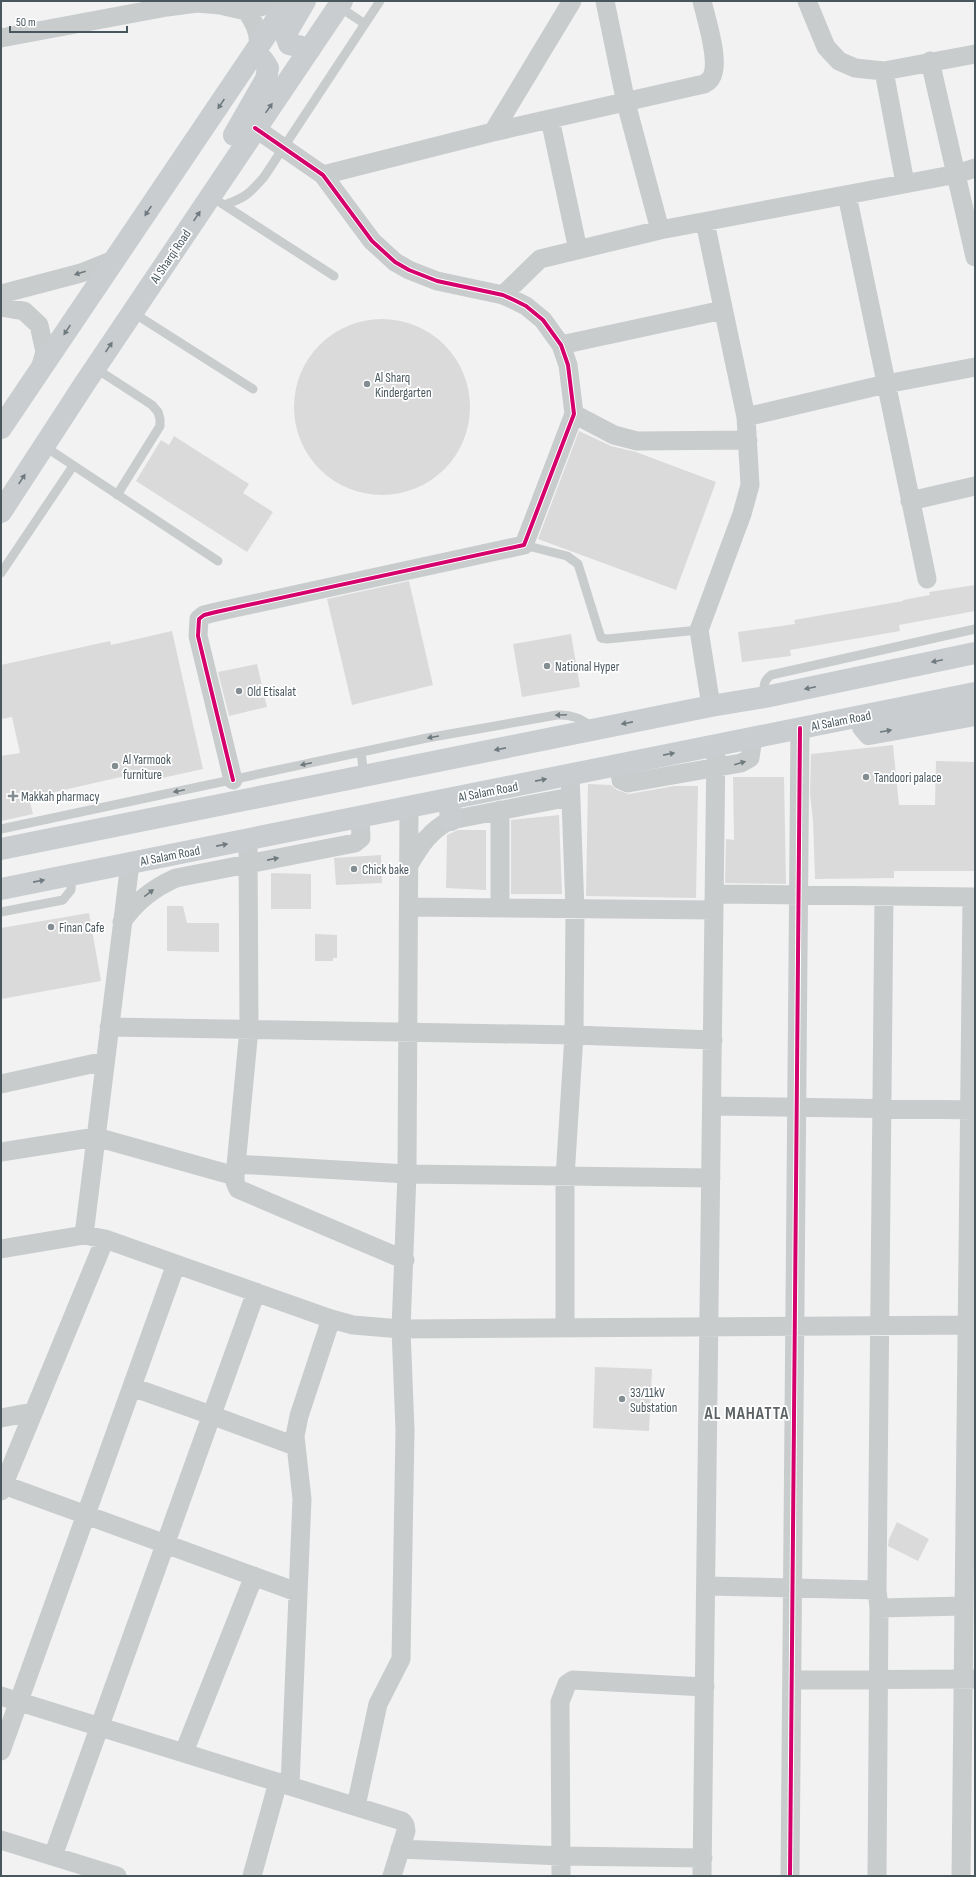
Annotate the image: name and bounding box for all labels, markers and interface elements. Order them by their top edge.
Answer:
scale bar [10,8,127,34]
text: 50 m [16,15,36,30]
one-way arrow [217,98,225,109]
one-way arrow [265,102,273,113]
one-way arrow [144,206,152,217]
one-way arrow [193,210,201,221]
street label: Al Sharqi Road [146,227,195,287]
one-way arrow [73,270,85,276]
one-way arrow [63,325,71,336]
one-way arrow [105,342,113,352]
place label: Al Sharq Kindergarten [374,370,432,401]
marker: Al Sharq Kindergarten [362,379,372,389]
one-way arrow [19,473,26,485]
one-way arrow [931,658,943,664]
place label: National Hyper [555,659,620,675]
marker: National Hyper [542,661,552,671]
place label: Old Etisalat [247,684,296,700]
one-way arrow [803,685,816,691]
marker: Old Etisalat [234,686,244,696]
street label: Al Salam Road [809,707,872,735]
one-way arrow [555,712,567,719]
one-way arrow [621,720,633,726]
one-way arrow [880,728,893,734]
one-way arrow [427,735,439,741]
one-way arrow [493,746,506,752]
one-way arrow [662,751,675,757]
place label: Al Yarmook furniture [122,752,171,783]
one-way arrow [734,760,746,766]
marker: Al Yarmook furniture [110,761,120,771]
one-way arrow [300,762,312,768]
place label: Tandoori palace [874,770,942,786]
marker: Tandoori palace [861,772,871,782]
one-way arrow [535,777,547,783]
street label: Al Salam Road [456,778,519,806]
one-way arrow [172,788,185,794]
place label: Makkah pharmacy [21,789,99,805]
marker: Makkah pharmacy [8,791,18,801]
one-way arrow [215,841,228,847]
street label: Al Salam Road [138,842,201,870]
one-way arrow [266,856,279,862]
place label: Chick bake [362,862,409,878]
marker: Chick bake [349,864,359,874]
one-way arrow [33,878,45,884]
one-way arrow [143,889,154,898]
place label: Finan Cafe [59,920,105,936]
marker: Finan Cafe [46,922,56,932]
place label: 33/11kV Substation [630,1385,677,1416]
marker: 33/11kV Substation [617,1394,627,1404]
district label: AL MAHATTA [704,1404,789,1424]

